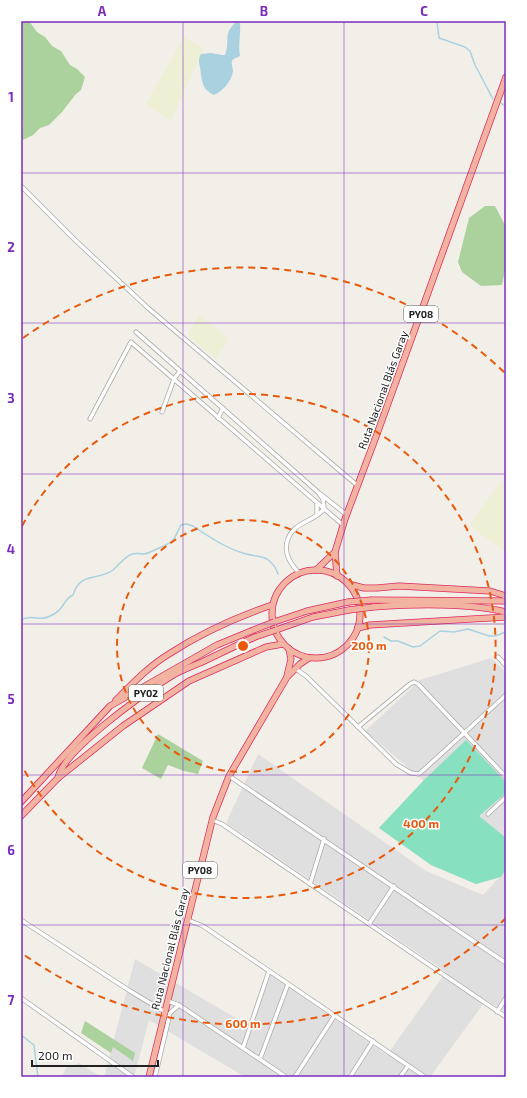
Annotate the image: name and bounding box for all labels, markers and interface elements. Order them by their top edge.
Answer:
text: A [98,3,107,19]
text: B [260,3,268,19]
text: C [420,3,428,19]
text: 1 [8,89,14,105]
text: 2 [7,239,15,255]
road number: PY08 [404,306,438,322]
street label: Ruta Nacional Blás Garay [355,329,410,451]
text: 3 [7,390,15,406]
text: 4 [7,541,15,557]
text: 200 m [351,638,387,652]
centre of rings [236,639,250,653]
road number: PY02 [129,685,163,701]
text: 5 [7,691,15,707]
text: 400 m [403,816,439,830]
text: 6 [7,842,15,858]
road number: PY08 [183,862,217,878]
street label: Ruta Nacional Blás Garay [148,886,191,1011]
text: 7 [8,992,15,1008]
text: 600 m [225,1016,261,1030]
scale bar [32,1042,158,1068]
text: 200 m [38,1048,72,1062]

